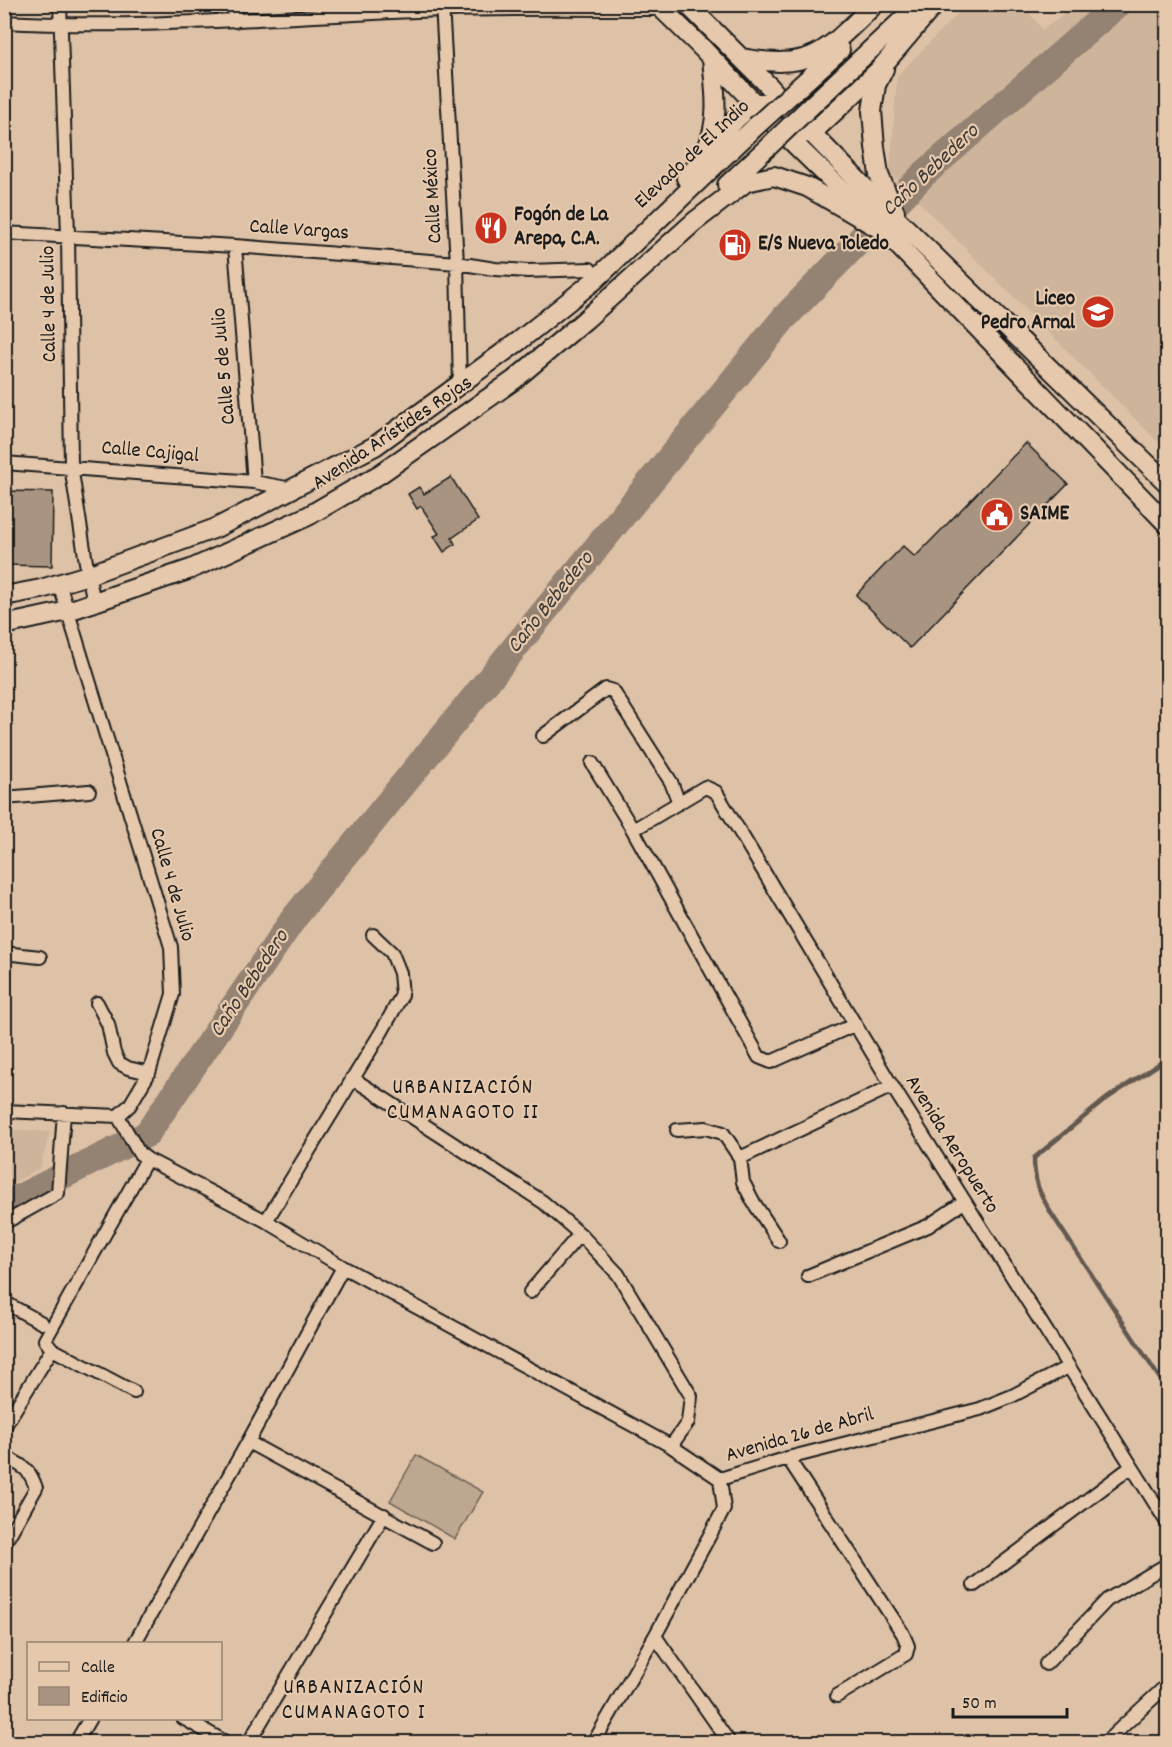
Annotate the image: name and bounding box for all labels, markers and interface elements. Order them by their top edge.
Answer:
street label: Elevado de El Indio [628,93,758,217]
water label: Caño Bebedero [875,117,988,224]
street label: Calle México [417,148,451,244]
place label: Fogón de La Arepa, C.A. [514,201,609,255]
restaurant icon: Fogón de La Arepa, C.A. [473,210,509,246]
street label: Calle Vargas [248,213,350,249]
fuel station icon: E/S Nueva Toledo [717,227,753,263]
place label: E/S Nueva Toledo [758,230,889,260]
street label: Calle 4 de Julio [34,245,66,363]
place label: Liceo Pedro Arnal [981,285,1076,339]
school or university icon: Liceo Pedro Arnal [1080,294,1116,330]
street label: Calle 5 de Julio [205,306,245,426]
street label: Avenida Arístides Rojas [307,369,479,499]
street label: Calle Cajigal [100,434,200,472]
public building icon: SAIME [979,497,1015,533]
place label: SAIME [1020,500,1070,530]
water label: Caño Bebedero [500,544,603,661]
street label: Calle 4 de Julio [141,825,201,945]
water label: Caño Bebedero [203,923,298,1044]
street label: Avenida Aeropuerto [896,1070,1006,1220]
district label: URBANIZACIÓN CUMANAGOTO II [387,1073,539,1129]
street label: Avenida 26 de Abril [722,1401,878,1471]
legend [27,1642,222,1720]
text: Calle [81,1656,115,1681]
district label: URBANIZACIÓN CUMANAGOTO I [282,1673,426,1729]
scale bar [953,1681,1067,1719]
text: Edificio [81,1686,128,1711]
text: 50 m [962,1692,997,1717]

